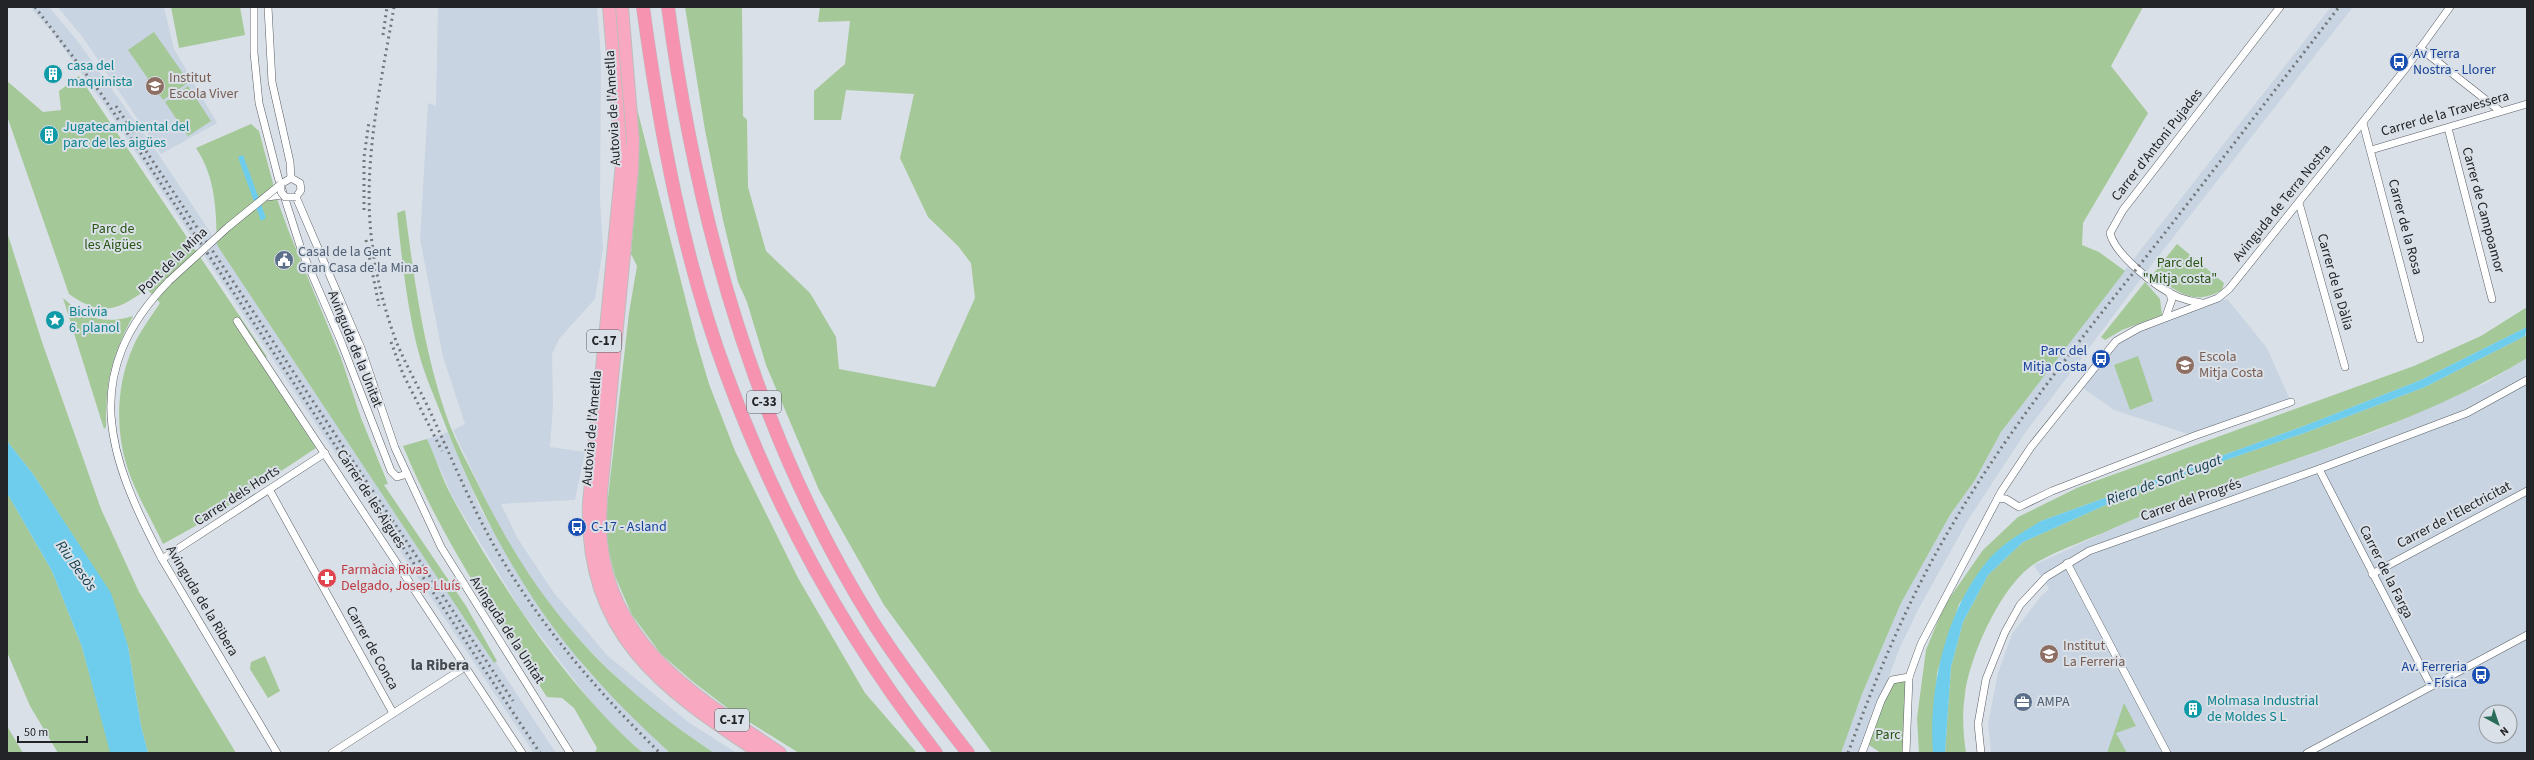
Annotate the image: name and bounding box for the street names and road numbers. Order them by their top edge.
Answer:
street label: Autovia de l'Ametlla [600,50,626,166]
street label: Carrer d'Antoni Pujades [2107,85,2207,205]
street label: Carrer de la Travessera [2379,86,2511,142]
street label: Avinguda de Terra Nostra [2228,140,2336,266]
street label: Carrer de Campoamor [2457,145,2509,275]
street label: Carrer de la Rosa [2383,177,2427,277]
street label: Pont de la Mina [134,223,212,299]
street label: Carrer de la Dàlia [2312,231,2358,333]
street label: Avinguda de la Unitat [322,288,388,411]
road number: C-17 [587,330,621,352]
street label: Autovia de l'Ametlla [577,369,607,487]
road number: C-33 [747,391,781,413]
street label: Carrer de les Aigues [331,446,411,553]
street label: Carrer dels Horts [190,461,284,531]
street label: Carrer del Progrés [2138,473,2244,527]
street label: Carrer de l'Electricitat [2393,476,2515,554]
street label: Carrer de la Farga [2354,522,2418,622]
street label: Avinguda de la Ribera [161,542,243,660]
street label: Avinguda de la Unitat [465,572,549,688]
street label: Carrer de Conca [341,602,403,694]
road number: C-17 [715,709,749,731]

